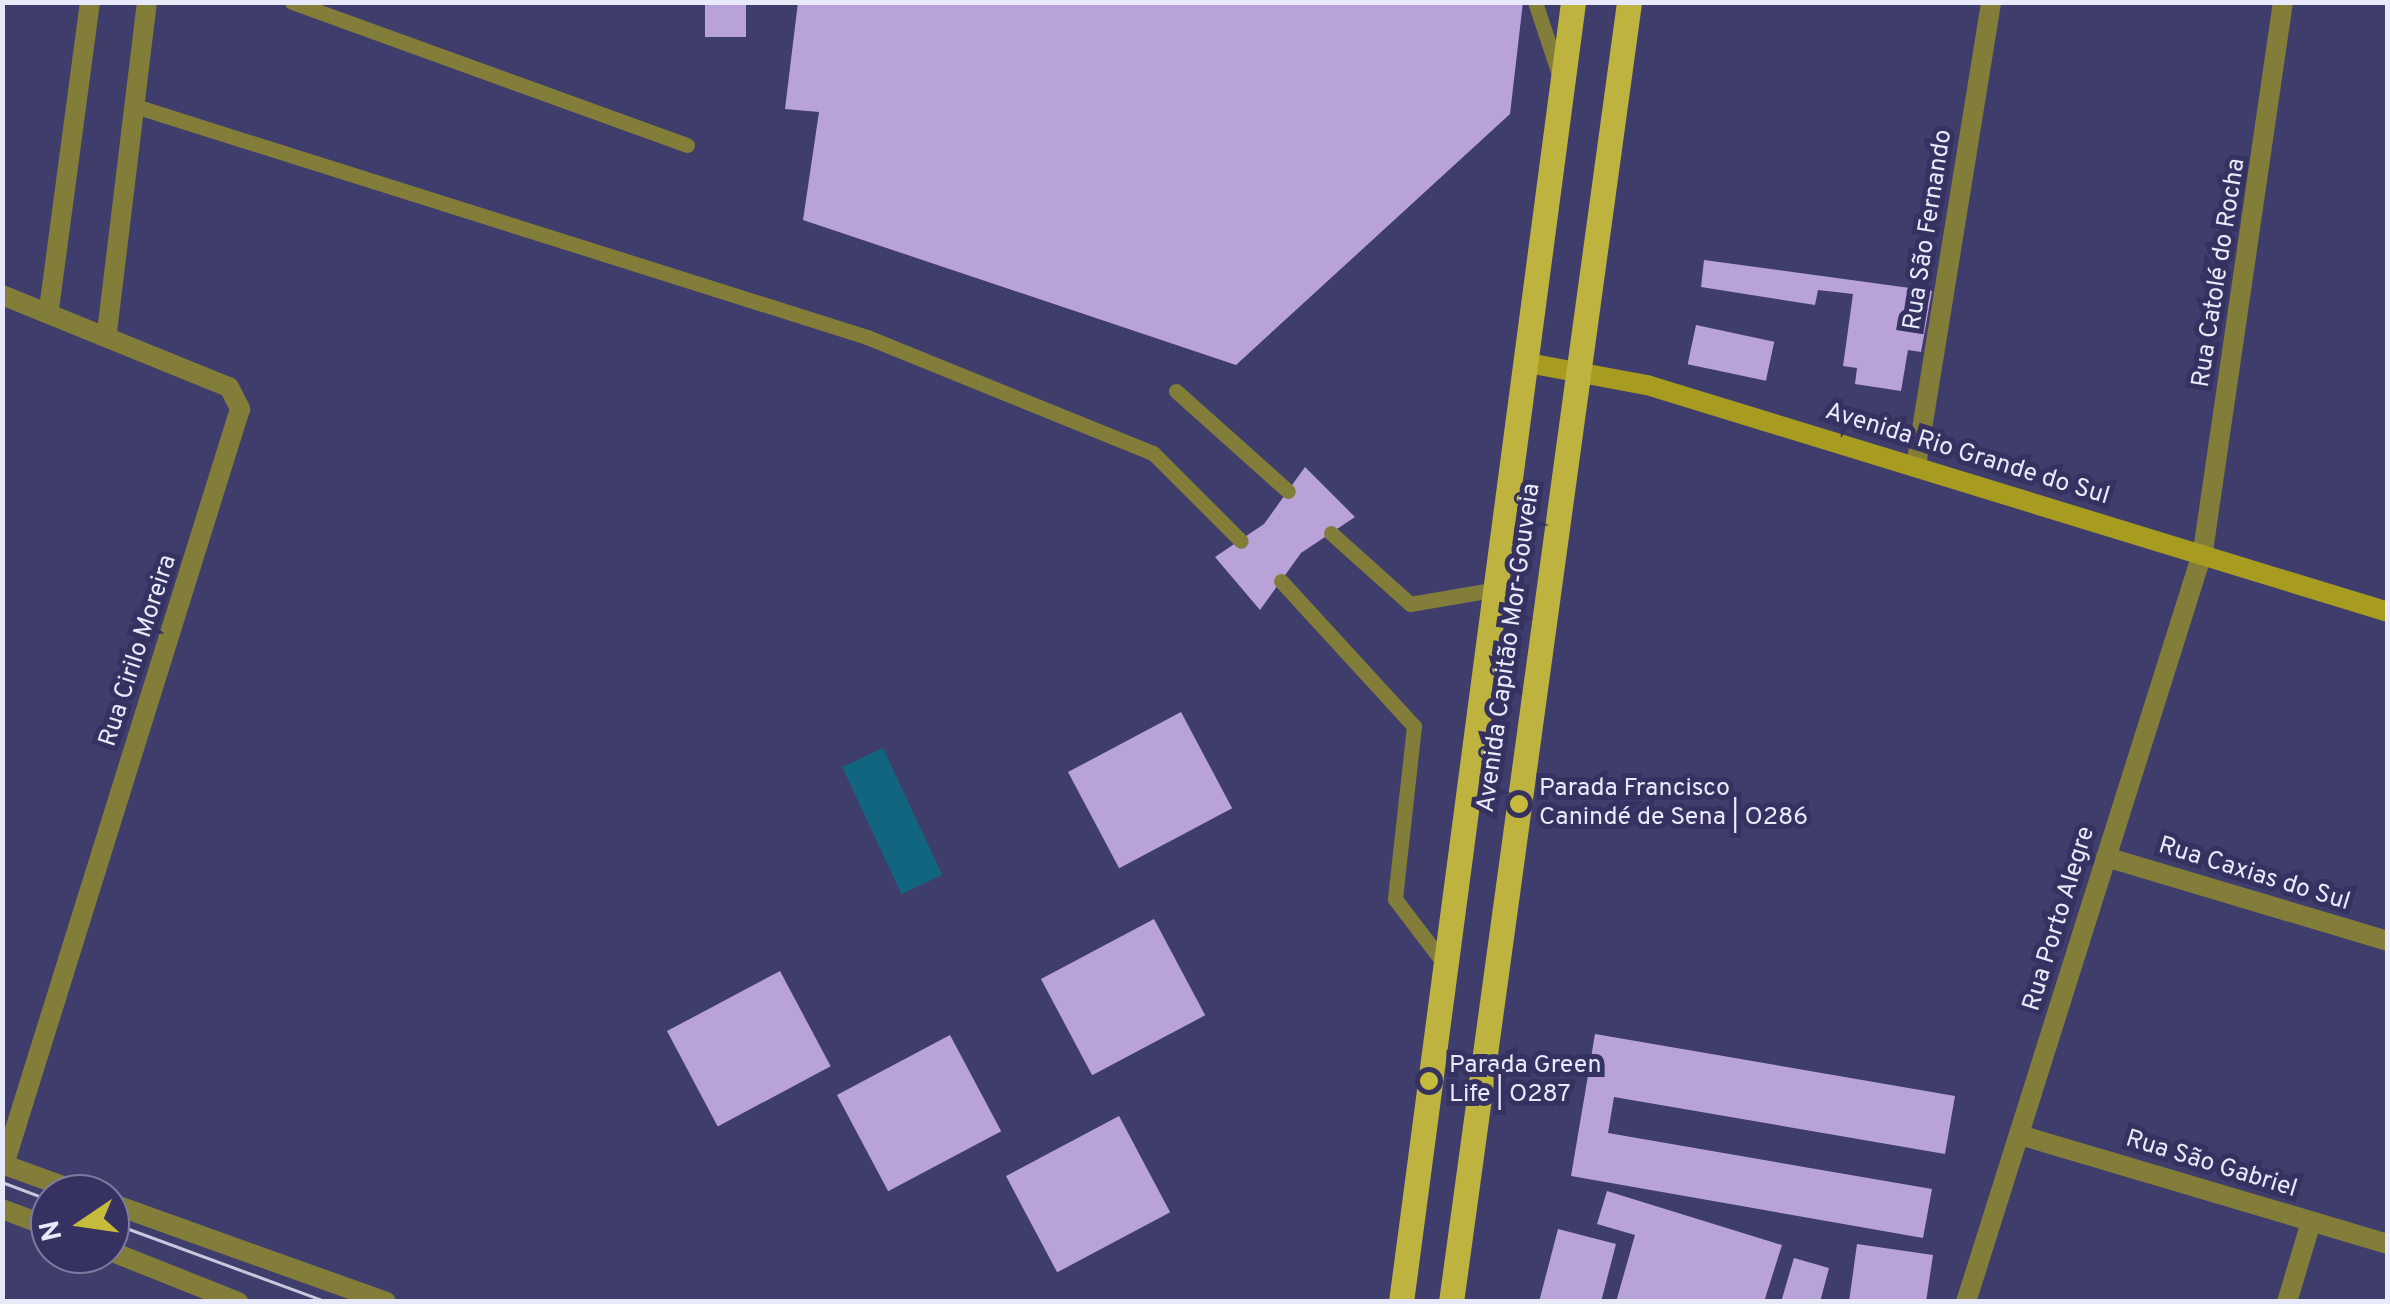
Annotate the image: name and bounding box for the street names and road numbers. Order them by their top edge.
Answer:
street label: Rua São Fernando [1898,127,1960,333]
street label: Rua Catolé do Rocha [2187,156,2253,390]
street label: Avenida Rio Grande do Sul [1821,397,2113,513]
street label: Avenida Capitão Mor-Gouveia [1472,481,1548,815]
street label: Rua Cirilo Moreira [94,551,184,751]
street label: Rua Porto Alegre [2018,823,2102,1015]
street label: Rua Caxias do Sul [2155,832,2353,918]
street label: Rua São Gabriel [2122,1125,2300,1205]

